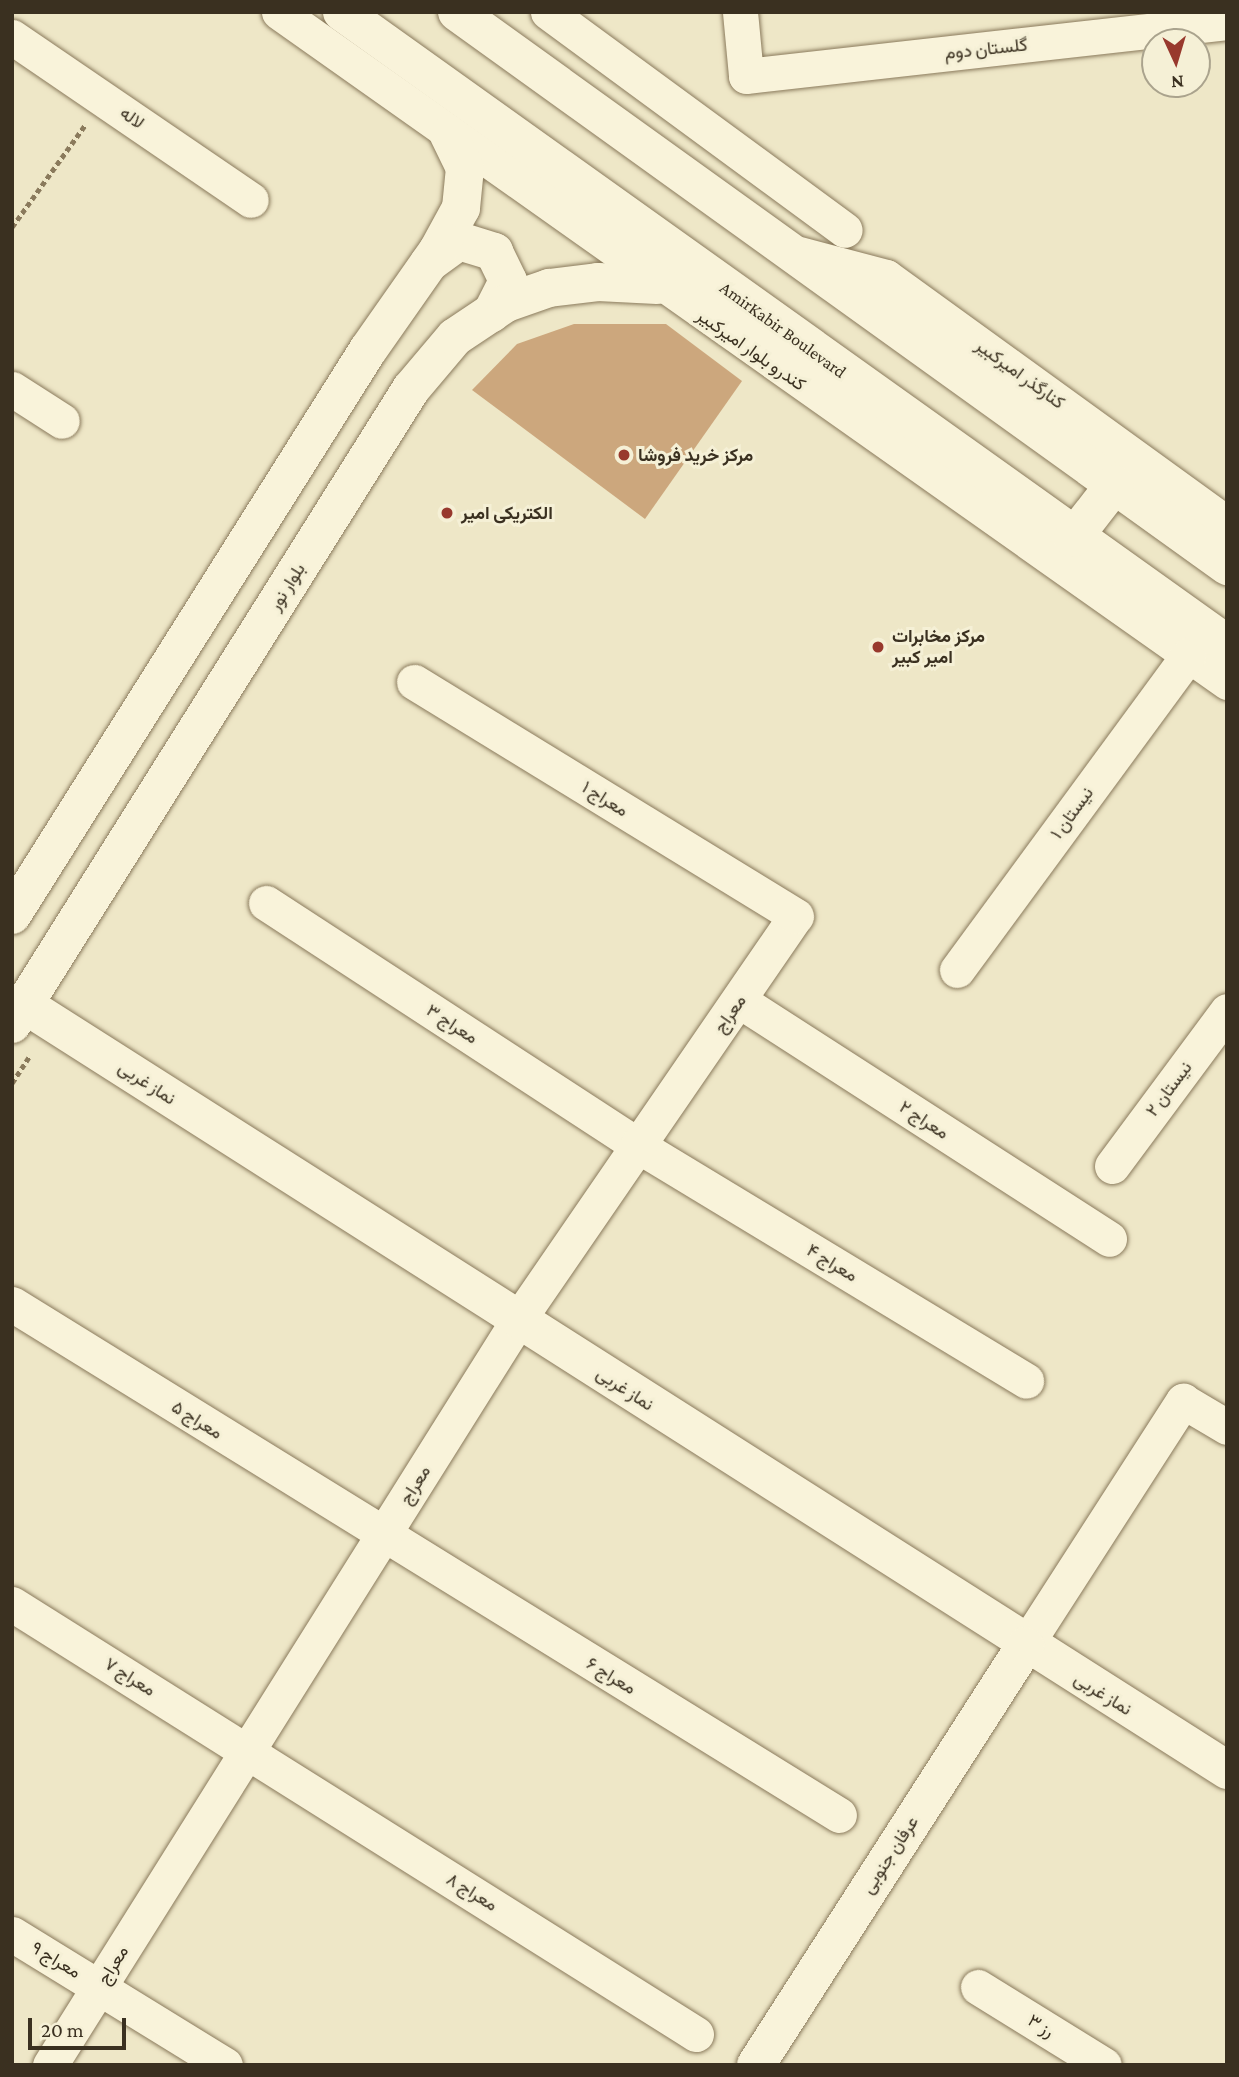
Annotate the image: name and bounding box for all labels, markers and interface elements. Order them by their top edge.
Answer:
north arrow [1141,28,1211,98]
street label: گلستان دوم [943,34,1029,64]
text: N [1170,72,1185,93]
street label: لاله [116,102,148,134]
street label: AmirKabir Boulevard [716,277,850,383]
street label: کندرو بلوار امیرکبیر [692,304,810,396]
street label: کنارگذر امیرکبیر [971,334,1069,414]
place label: مرکز خرید فروشا [638,444,753,466]
marker: مرکز خرید فروشا [616,447,632,463]
place label: الکتریکی امیر [461,502,553,524]
marker: الکتریکی امیر [439,505,455,521]
street label: بلوار نور [264,559,310,615]
place label: مرکز مخابرات امیر کبیر [892,626,985,668]
marker: مرکز مخابرات امیر کبیر [870,639,886,655]
street label: معراج ۱ [578,776,632,822]
street label: نیستان ۱ [1046,783,1098,843]
street label: معراج [709,991,751,1037]
street label: معراج ۳ [422,999,482,1049]
street label: نماز غربی [114,1056,180,1110]
street label: نیستان ۲ [1141,1057,1197,1121]
street label: معراج ۲ [895,1096,953,1144]
street label: معراج ۴ [803,1239,861,1287]
street label: نماز غربی [592,1362,658,1416]
street label: معراج ۵ [168,1396,226,1444]
street label: معراج [395,1462,435,1508]
street label: معراج ۷ [101,1653,159,1701]
street label: معراج ۶ [582,1653,640,1699]
street label: نماز غربی [1070,1668,1136,1720]
street label: عرفان جنوبی [857,1812,923,1898]
street label: معراج ۸ [443,1868,501,1916]
street label: معراج ۹ [27,1937,85,1983]
street label: معراج [93,1942,133,1988]
scale bar [32,2004,130,2048]
street label: رز ۳ [1024,2010,1058,2042]
text: 20 m [41,2018,84,2042]

